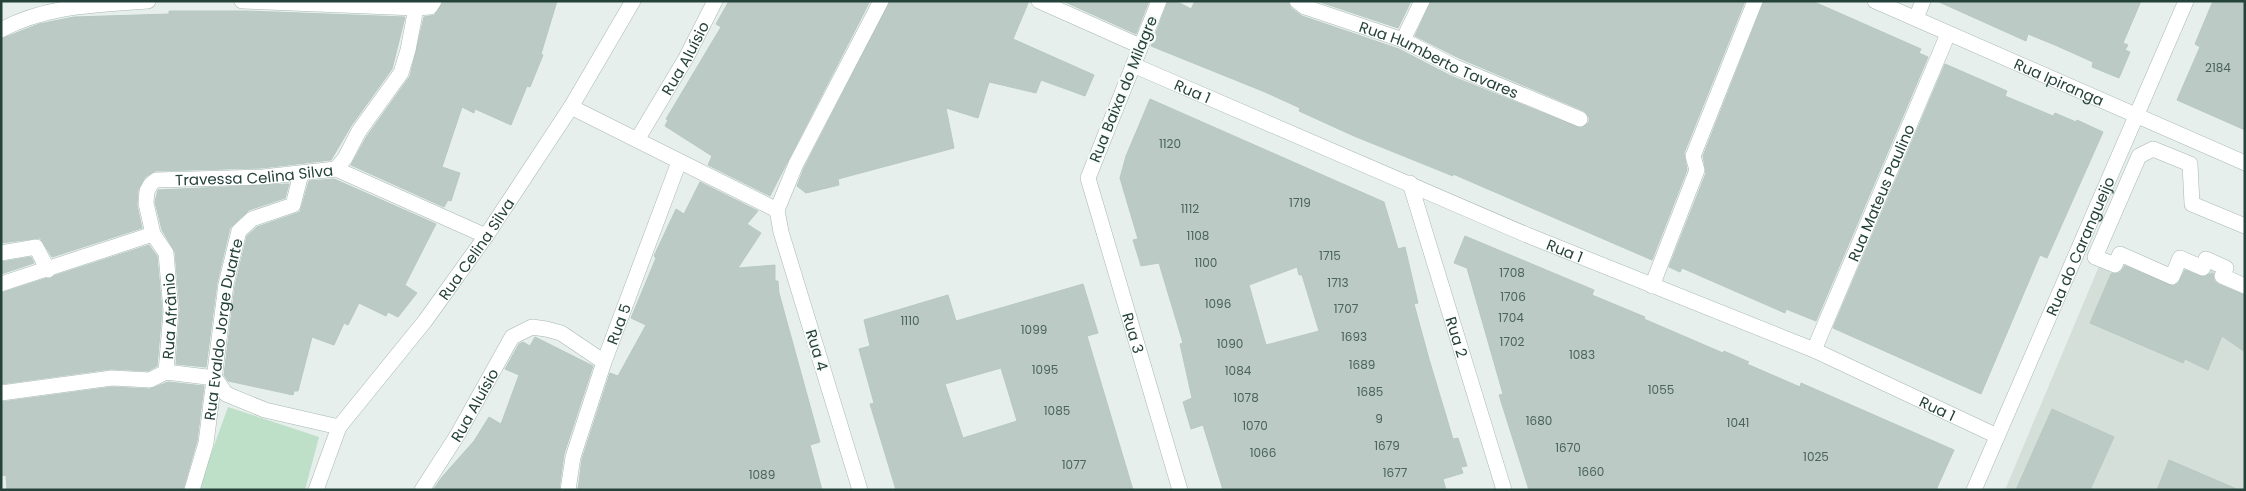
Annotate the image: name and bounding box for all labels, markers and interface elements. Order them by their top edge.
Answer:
street label: Rua Baixa do Milagre [1084,13,1162,165]
street label: Rua Humberto Tavares [1357,16,1522,103]
street label: Rua Aluísio [656,18,714,99]
street label: Rua Ipiranga [2011,53,2107,111]
house number: 2184 [2205,59,2231,76]
street label: Rua 1 [1171,74,1214,108]
street label: Rua Mateus Paulino [1842,121,1919,264]
house number: 1120 [1159,135,1181,152]
street label: Travessa Celina Silva [175,159,334,190]
street label: Rua do Carangueijo [2040,173,2119,319]
street label: Rua Celina Silva [433,194,519,304]
house number: 1719 [1289,194,1311,211]
house number: 1112 [1181,200,1199,217]
house number: 1108 [1187,227,1209,244]
street label: Rua 1 [1544,233,1586,267]
street label: Rua Evaldo Jorge Duarte [198,236,247,422]
house number: 1715 [1319,247,1341,264]
house number: 1100 [1195,254,1217,271]
house number: 1708 [1499,264,1525,281]
street label: Rua Afrânio [157,272,182,360]
house number: 1713 [1327,274,1349,291]
house number: 1706 [1500,288,1526,305]
house number: 1096 [1205,295,1231,312]
street label: Rua 5 [601,300,636,347]
house number: 1707 [1334,300,1359,317]
house number: 1704 [1498,309,1524,326]
street label: Rua 3 [1118,310,1150,356]
house number: 1110 [900,312,920,329]
street label: Rua 2 [1441,314,1473,360]
house number: 1099 [1021,321,1047,338]
street label: Rua 4 [801,327,833,373]
house number: 1693 [1341,328,1367,345]
house number: 1702 [1500,333,1525,350]
house number: 1090 [1217,335,1243,352]
house number: 1083 [1569,346,1595,363]
house number: 1689 [1349,356,1375,373]
house number: 1095 [1032,361,1058,378]
house number: 1084 [1225,362,1252,379]
street label: Rua Aluísio [445,364,503,446]
house number: 1055 [1648,381,1674,398]
house number: 1685 [1357,383,1383,400]
house number: 1078 [1233,389,1259,406]
street label: Rua 1 [1916,391,1959,426]
house number: 1085 [1044,402,1070,419]
house number: 9 [1375,410,1383,427]
house number: 1680 [1526,412,1552,429]
house number: 1041 [1727,414,1749,431]
house number: 1070 [1242,417,1268,434]
house number: 1679 [1374,437,1400,454]
house number: 1670 [1555,439,1581,456]
house number: 1066 [1250,444,1276,461]
house number: 1025 [1803,448,1829,465]
house number: 1077 [1062,456,1087,473]
house number: 1660 [1578,463,1604,480]
house number: 1677 [1383,464,1408,481]
house number: 1089 [749,466,775,483]

